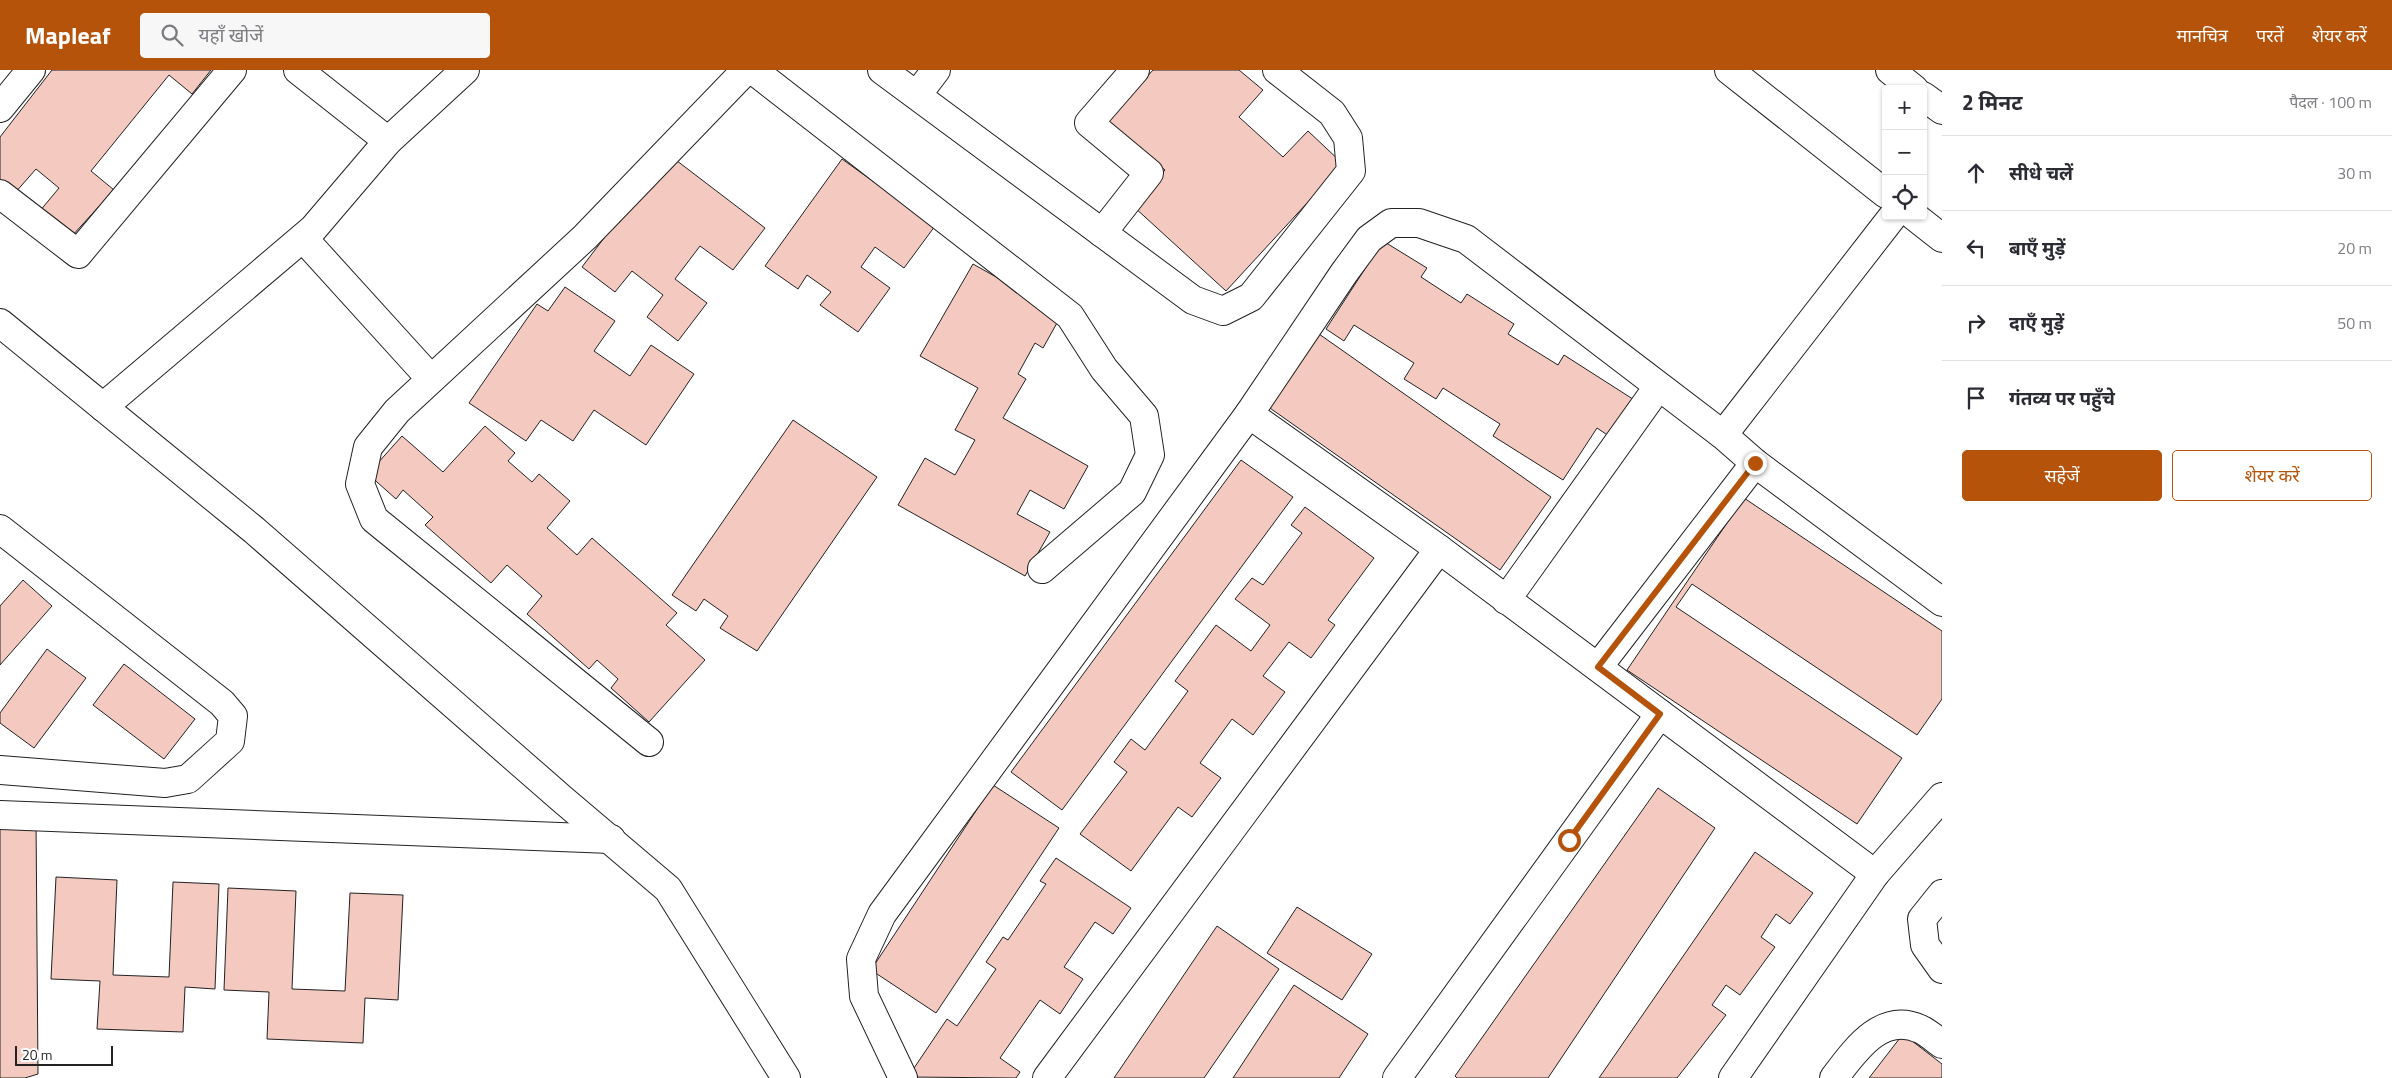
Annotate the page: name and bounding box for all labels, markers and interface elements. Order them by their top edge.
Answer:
search box [140,13,490,58]
text: Mapleaf [25,17,110,53]
text: यहाँ खोजें [198,20,263,49]
icon: search [158,21,186,49]
text: मानचित्र [2176,22,2228,49]
text: परतें [2256,22,2284,49]
text: शेयर करें [2312,22,2367,49]
map controls [1882,85,1927,220]
button: + [1882,85,1927,130]
text: 2 मिनट [1962,86,2022,118]
text: पैदल · 100 m [2289,90,2372,114]
button: − [1882,130,1927,175]
text: सीधे चलें [2009,158,2073,187]
icon: ahead [1962,159,1990,187]
text: 30 m [2337,161,2372,185]
button: locate [1882,175,1927,220]
text: बाएँ मुड़ें [2009,233,2065,262]
icon: left [1962,234,1990,262]
text: 20 m [2337,236,2372,260]
text: दाएँ मुड़ें [2009,308,2064,337]
icon: right [1962,309,1990,337]
text: 50 m [2337,311,2372,335]
text: गंतव्य पर पहुँचे [2009,383,2115,412]
icon: arrive [1962,384,1990,412]
button: सहेजें [1962,450,2162,501]
button: शेयर करें [2172,450,2372,501]
route end [1744,452,1767,475]
route start [1558,829,1581,852]
scale bar [15,1043,112,1066]
text: 20 m [22,1044,52,1065]

